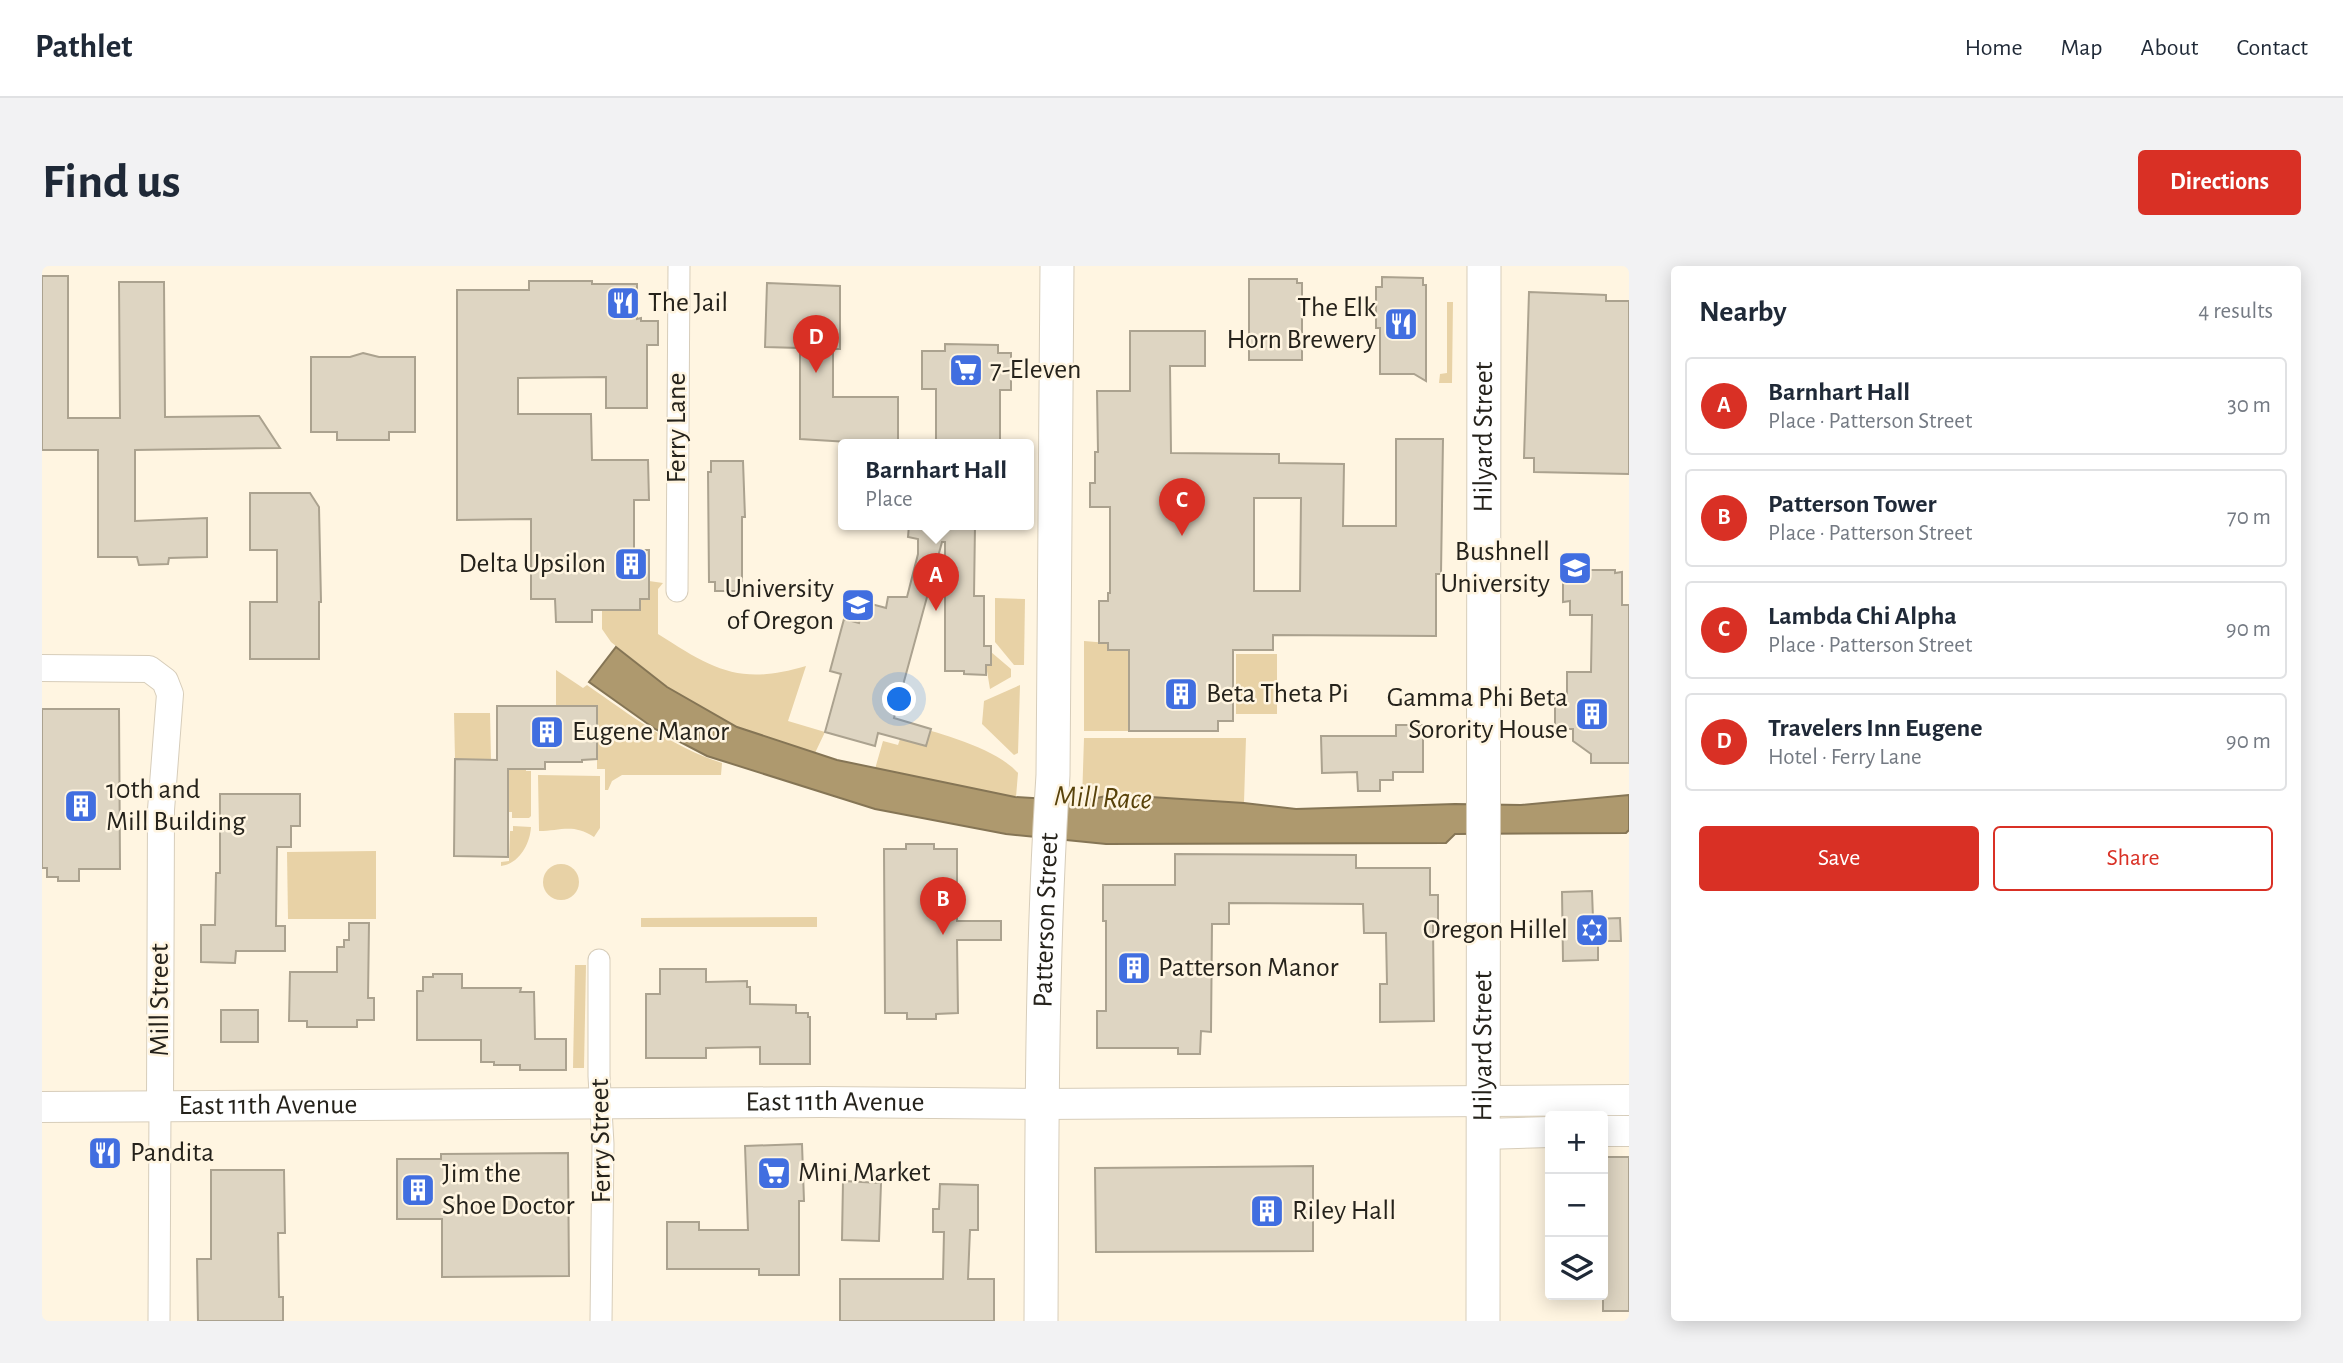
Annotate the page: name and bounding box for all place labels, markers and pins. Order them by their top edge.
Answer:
restaurant icon: The Jail [604,284,642,322]
place label: The Jail [648,289,728,317]
place label: The Elk Horn Brewery [1226,294,1376,354]
restaurant icon: The Elk Horn Brewery [1382,305,1420,343]
pin: D [793,315,839,373]
supermarket icon: 7-Eleven [947,351,985,389]
place label: 7-Eleven [990,356,1082,384]
pin: C [1159,478,1205,536]
place label: Bushnell University [1440,538,1550,598]
building icon: Delta Upsilon [612,545,650,583]
school or university icon: Bushnell University [1556,549,1594,587]
place label: Delta Upsilon [458,550,606,578]
pin: A [913,553,959,611]
place label: University of Oregon [724,575,834,635]
school or university icon: University of Oregon [839,586,877,624]
building icon: Beta Theta Pi [1162,675,1200,713]
place label: Beta Theta Pi [1206,680,1349,708]
place label: Gamma Phi Beta Sorority House [1387,684,1568,744]
building icon: Gamma Phi Beta Sorority House [1573,695,1611,733]
building icon: Eugene Manor [528,713,566,751]
place label: Eugene Manor [572,718,729,746]
place label: 10th and Mill Building [106,776,246,836]
building icon: 10th and Mill Building [62,787,100,825]
pin: B [920,877,966,935]
synagogue icon: Oregon Hillel [1573,911,1611,949]
place label: Oregon Hillel [1423,916,1568,944]
building icon: Patterson Manor [1115,949,1153,987]
place label: Patterson Manor [1158,954,1339,982]
restaurant icon: Pandita [86,1134,124,1172]
place label: Pandita [130,1139,214,1167]
supermarket icon: Mini Market [755,1154,793,1192]
place label: Mini Market [798,1159,930,1187]
place label: Jim the Shoe Doctor [442,1160,574,1220]
building icon: Jim the Shoe Doctor [399,1171,437,1209]
building icon: Riley Hall [1248,1192,1286,1230]
place label: Riley Hall [1292,1197,1396,1225]

